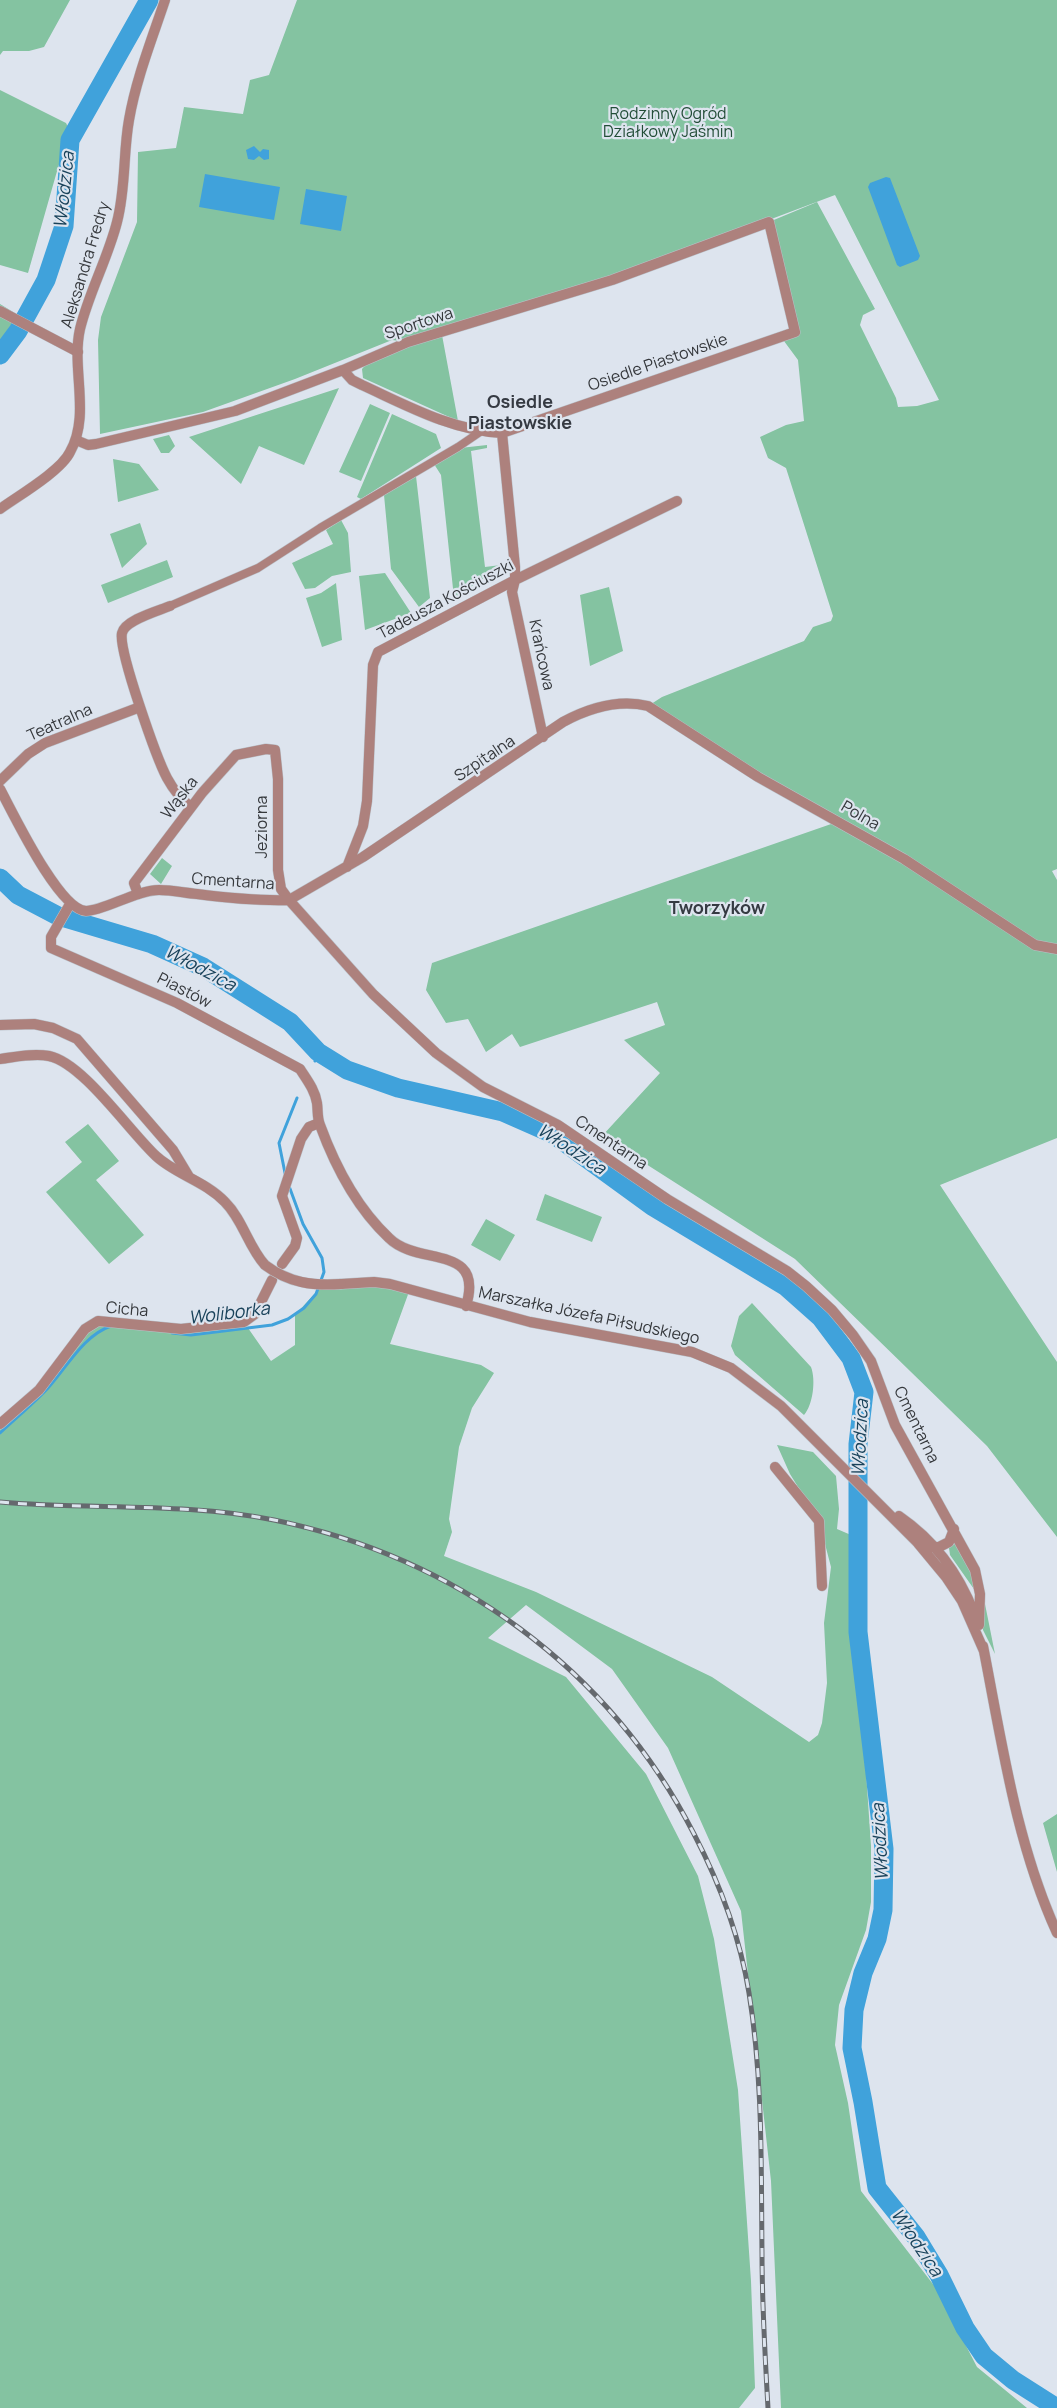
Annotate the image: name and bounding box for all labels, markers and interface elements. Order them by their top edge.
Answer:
park label: Rodzinny Ogród Działkowy Jaśmin [603,105,733,143]
water label: Włodzica [50,151,80,229]
street label: Aleksandra Fredry [58,199,114,331]
street label: Sportowa [383,304,455,344]
street label: Osiedle Piastowskie [586,330,730,396]
district label: Osiedle Piastowskie [468,392,572,434]
street label: Tadeusza Kościuszki [375,556,517,644]
street label: Krańcowa [524,618,558,692]
street label: Teatralna [24,700,96,746]
street label: Szpitalna [451,732,519,786]
street label: Wąska [158,773,202,823]
street label: Jeziorna [253,796,273,858]
street label: Polna [837,797,883,835]
street label: Cmentarna [191,870,275,894]
district label: Tworzyków [669,898,765,920]
water label: Włodzica [161,941,239,997]
street label: Piastów [154,969,214,1013]
street label: Cmentarna [571,1112,651,1174]
water label: Włodzica [533,1120,609,1180]
street label: Marszałka Józefa Piłsudskiego [477,1283,701,1349]
water label: Woliborka [187,1298,271,1330]
street label: Cicha [105,1299,149,1321]
street label: Cmentarna [889,1383,943,1467]
water label: Włodzica [848,1399,874,1477]
water label: Włodzica [868,1803,894,1881]
water label: Włodzica [885,2205,947,2281]

